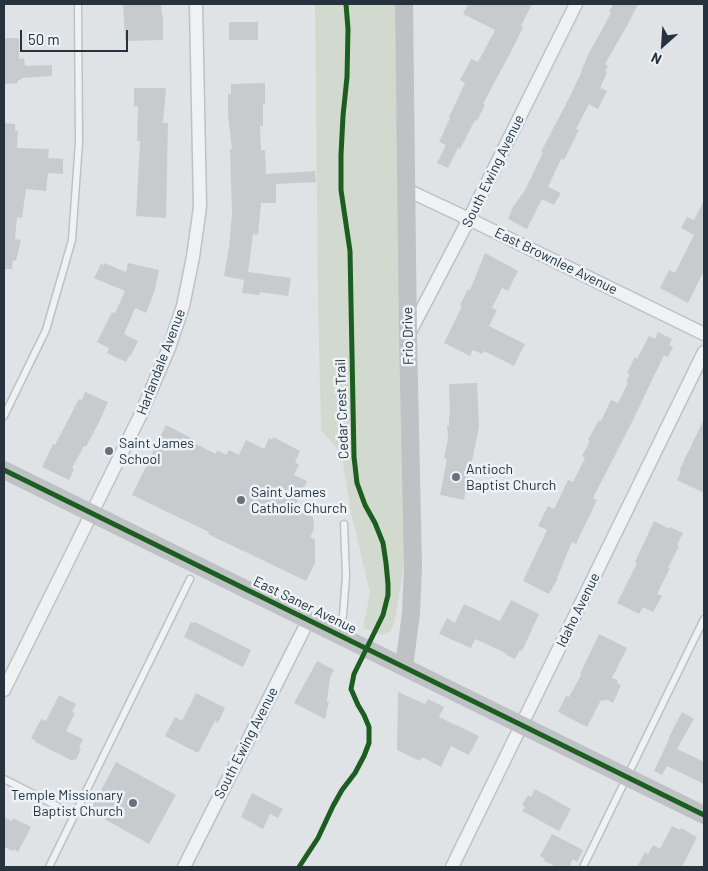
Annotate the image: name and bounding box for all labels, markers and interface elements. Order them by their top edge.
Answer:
scale bar [22,20,130,52]
north arrow [638,20,688,70]
text: 50 m [28,30,60,48]
text: N [648,49,664,69]
street label: South Ewing Avenue [458,112,528,230]
street label: East Brownlee Avenue [492,224,620,298]
street label: Harlandale Avenue [133,307,189,417]
street label: Frio Drive [399,307,417,365]
street label: Cedar Crest Trail [332,359,352,459]
place label: Saint James School [119,435,194,468]
marker: Saint James School [103,445,115,457]
place label: Antioch Baptist Church [466,461,556,494]
marker: Antioch Baptist Church [450,471,462,483]
place label: Saint James Catholic Church [251,484,347,516]
marker: Saint James Catholic Church [235,494,247,506]
street label: Idaho Avenue [553,570,603,650]
street label: East Saner Avenue [251,573,359,637]
street label: South Ewing Avenue [211,684,281,802]
place label: Temple Missionary Baptist Church [11,787,123,820]
marker: Temple Missionary Baptist Church [127,797,139,809]

